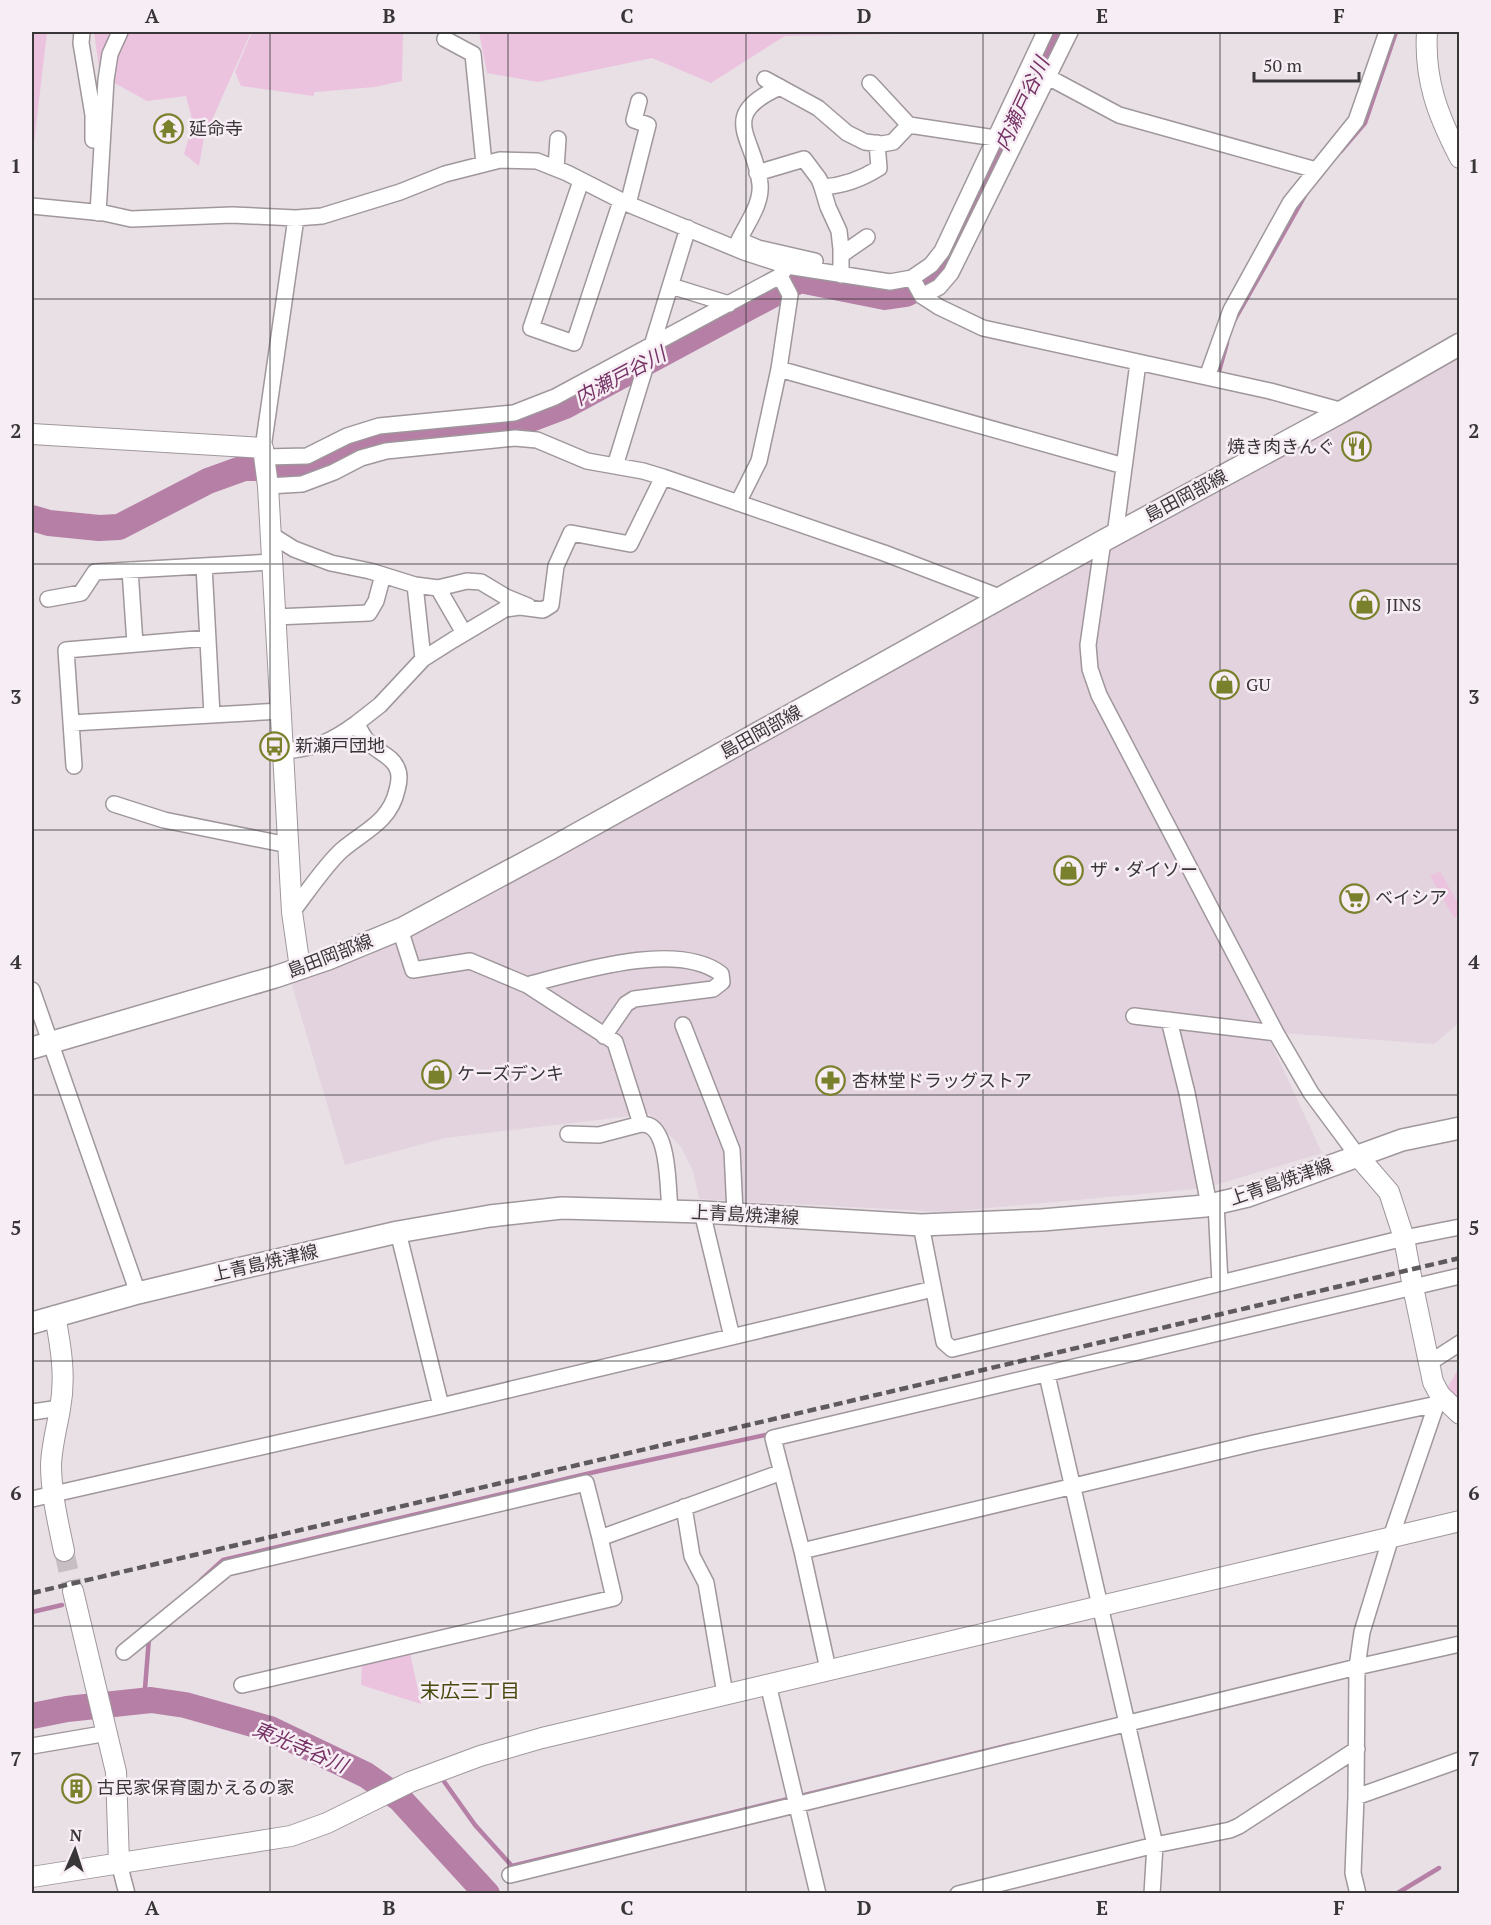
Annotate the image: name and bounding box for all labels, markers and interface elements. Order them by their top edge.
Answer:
text: A [145,2,160,29]
text: B [383,2,396,29]
text: C [620,2,634,29]
text: D [857,2,871,29]
text: E [1096,2,1108,29]
text: F [1333,2,1345,29]
scale bar [1254,45,1359,83]
water label: 内瀬戸谷川 [988,51,1056,155]
text: 50 m [1263,53,1303,77]
temple icon: 延命寺 [152,113,184,145]
place label: 延命寺 [189,116,243,140]
text: 1 [10,152,22,179]
text: 1 [1468,152,1480,179]
water label: 内瀬戸谷川 [569,339,672,411]
text: 2 [10,417,22,444]
text: 2 [1468,417,1480,444]
restaurant icon: 焼き肉きんぐ [1340,431,1372,463]
place label: 焼き肉きんぐ [1227,434,1335,458]
street label: 島田岡部線 [1140,463,1231,527]
shop icon: JINS [1349,589,1381,621]
place label: JINS [1386,592,1421,616]
shop icon: GU [1209,669,1241,701]
place label: GU [1246,672,1270,696]
text: 3 [10,683,22,710]
text: 3 [1468,683,1480,710]
street label: 島田岡部線 [715,699,806,763]
bus stop icon: 新瀬戸団地 [258,730,290,762]
place label: 新瀬戸団地 [295,733,385,757]
shop icon: ザ・ダイソー [1053,854,1085,886]
place label: ザ・ダイソー [1090,857,1198,881]
supermarket icon: ベイシア [1338,882,1370,914]
place label: ベイシア [1375,885,1447,909]
street label: 島田岡部線 [283,928,376,982]
text: 4 [10,948,22,975]
text: 4 [1468,948,1480,975]
shop icon: ケーズデンキ [420,1058,452,1090]
place label: ケーズデンキ [457,1061,564,1085]
pharmacy icon: 杏林堂ドラッグストア [815,1065,847,1097]
place label: 杏林堂ドラッグストア [852,1068,1032,1092]
street label: 上青島焼津線 [1226,1152,1336,1210]
street label: 上青島焼津線 [690,1199,800,1229]
text: 5 [10,1214,22,1241]
text: 5 [1468,1214,1480,1241]
street label: 上青島焼津線 [209,1238,320,1286]
text: 6 [10,1479,22,1506]
text: 6 [1468,1479,1480,1506]
district label: 末広三丁目 [420,1677,520,1704]
water label: 東光寺谷川 [249,1715,353,1779]
text: 7 [10,1745,22,1772]
text: 7 [1468,1745,1480,1772]
building icon: 古民家保育園かえるの家 [60,1772,92,1804]
place label: 古民家保育園かえるの家 [97,1775,294,1799]
north arrow [45,1820,105,1880]
text: N [69,1824,82,1846]
text: A [145,1894,160,1921]
text: B [383,1894,396,1921]
text: C [620,1894,634,1921]
text: D [857,1894,871,1921]
text: E [1096,1894,1108,1921]
text: F [1333,1894,1345,1921]

